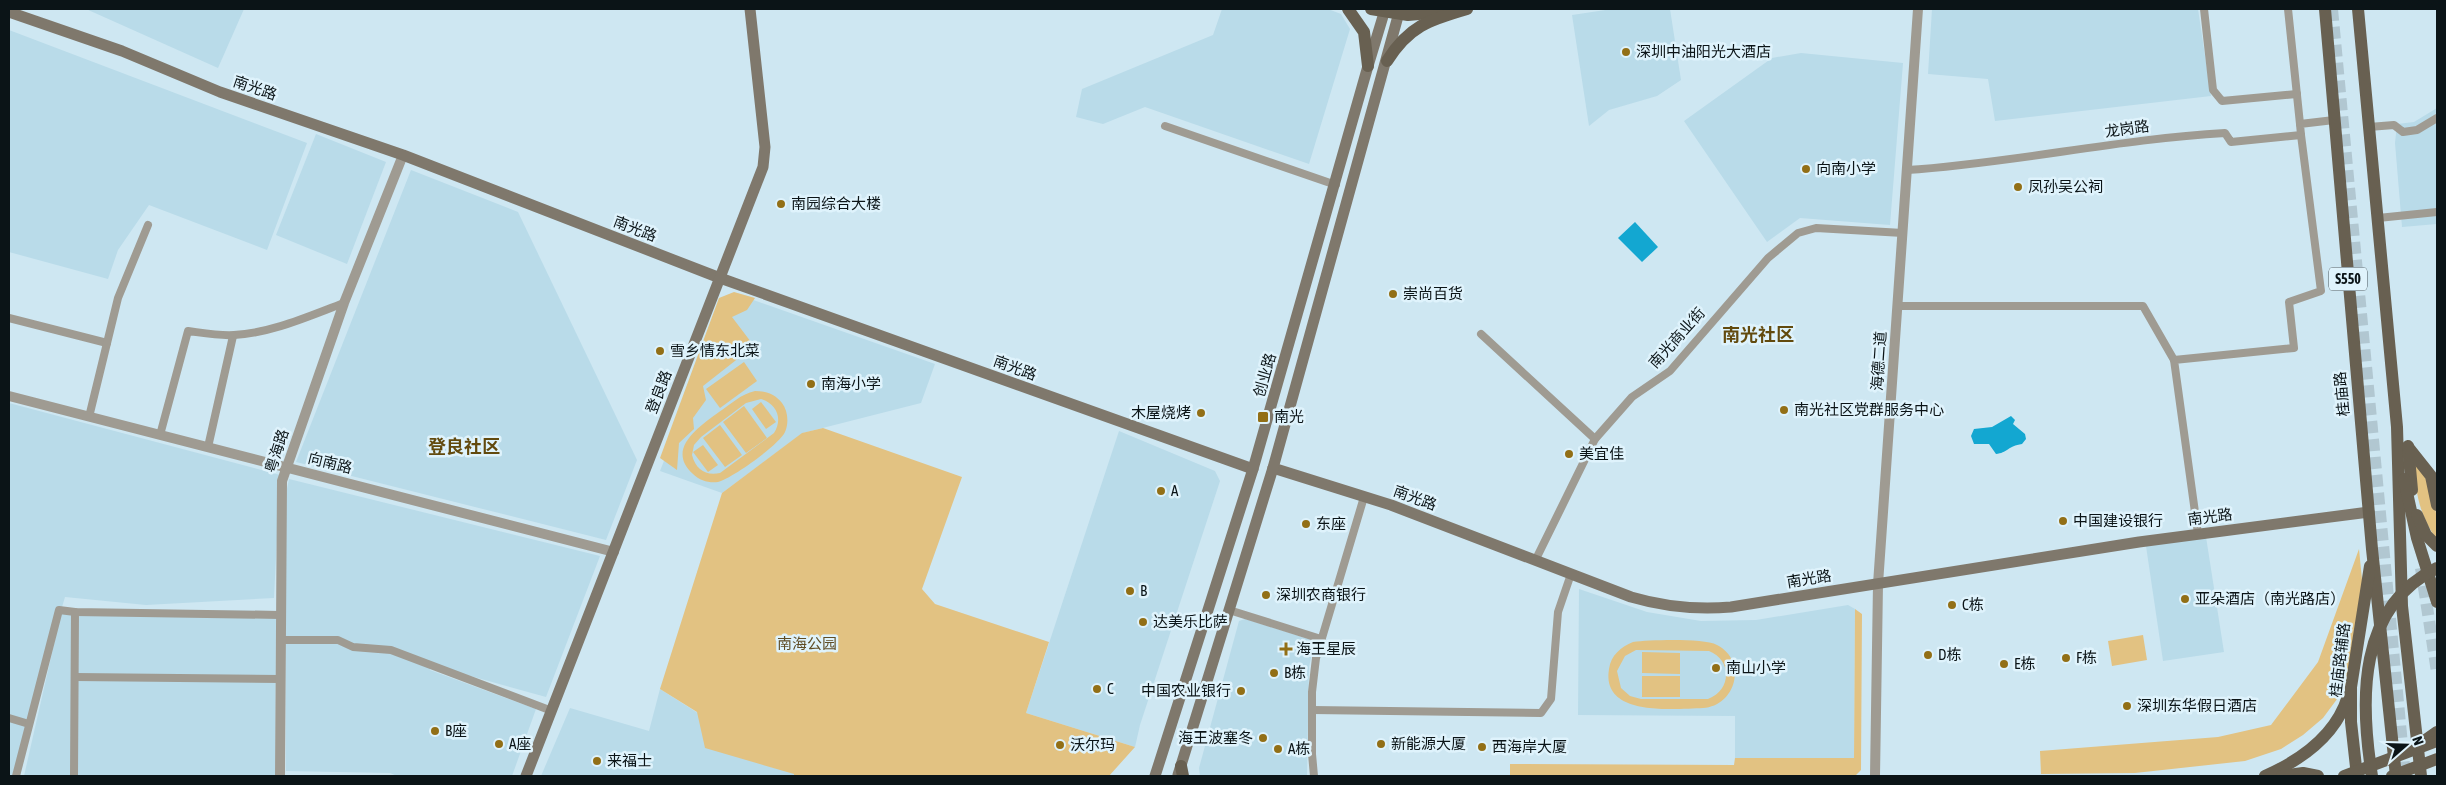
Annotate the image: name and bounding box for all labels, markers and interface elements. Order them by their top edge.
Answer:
place label: 深圳中油阳光大酒店 [1636,43,1771,60]
marker: 深圳中油阳光大酒店 [1620,46,1632,58]
street label: 南光路 [231,72,279,103]
street label: 龙岗路 [2103,117,2150,140]
place label: 向南小学 [1816,160,1876,177]
marker: 向南小学 [1800,163,1812,175]
place label: 凤孙吴公祠 [2028,178,2103,195]
marker: 凤孙吴公祠 [2012,181,2024,193]
place label: 南园综合大楼 [791,195,881,212]
marker: 南园综合大楼 [775,198,787,210]
street label: 南光路 [611,213,659,245]
road number: S550 [2329,268,2367,290]
place label: 崇尚百货 [1403,285,1463,302]
marker: 崇尚百货 [1387,288,1399,300]
street label: 南光商业街 [1645,304,1708,371]
district label: 南光社区 [1722,324,1794,345]
street label: 海德二道 [1868,330,1889,391]
place label: 雪乡情东北菜 [670,342,760,359]
marker: 雪乡情东北菜 [654,345,666,357]
street label: 创业路 [1250,351,1279,399]
street label: 南光路 [991,352,1039,383]
street label: 登良路 [643,368,675,416]
street label: 桂庙路 [2331,371,2352,417]
place label: 南海小学 [821,375,881,392]
marker: 南海小学 [805,378,817,390]
place label: 南光社区党群服务中心 [1794,401,1944,418]
place label: 木屋烧烤 [1131,404,1191,421]
marker: 南光社区党群服务中心 [1778,404,1790,416]
marker: 木屋烧烤 [1195,407,1207,419]
place label: 南光 [1274,408,1304,425]
marker: 南光 [1256,410,1270,424]
street label: 粤海路 [261,427,292,475]
district label: 登良社区 [428,436,500,457]
place label: 美宜佳 [1579,445,1624,462]
marker: 美宜佳 [1563,448,1575,460]
street label: 向南路 [306,449,354,476]
place label: A [1171,482,1179,499]
street label: 南光路 [1391,482,1439,513]
marker: A [1155,485,1167,497]
street label: 南光路 [2187,505,2233,528]
place label: 中国建设银行 [2073,512,2163,529]
place label: 东座 [1316,515,1346,532]
marker: 中国建设银行 [2057,515,2069,527]
marker: 东座 [1300,518,1312,530]
street label: 南光路 [1785,567,1832,590]
place label: B [1140,582,1147,599]
marker: B [1124,585,1136,597]
place label: 深圳农商银行 [1276,586,1366,603]
marker: 深圳农商银行 [1260,589,1272,601]
place label: 亚朵酒店（南光路店） [2195,590,2345,607]
marker: 亚朵酒店（南光路店） [2179,593,2191,605]
place label: C栋 [1962,596,1984,613]
marker: C栋 [1946,599,1958,611]
place label: 达美乐比萨 [1153,613,1228,630]
marker: 达美乐比萨 [1137,616,1149,628]
street label: 桂庙路辅路 [2326,622,2353,698]
park label: 南海公园 [777,635,837,652]
place label: 海王星辰 [1296,640,1356,657]
marker: 海王星辰 [1280,643,1292,655]
place label: D栋 [1938,646,1961,663]
marker: D栋 [1922,649,1934,661]
place label: F栋 [2076,649,2097,666]
marker: F栋 [2060,652,2072,664]
place label: E栋 [2014,655,2035,672]
marker: E栋 [1998,658,2010,670]
place label: 南山小学 [1726,659,1786,676]
marker: 南山小学 [1710,662,1722,674]
place label: B栋 [1284,664,1306,681]
marker: B栋 [1268,667,1280,679]
place label: C [1107,680,1114,697]
place label: 中国农业银行 [1141,682,1231,699]
marker: C [1091,683,1103,695]
marker: 中国农业银行 [1235,685,1247,697]
place label: 深圳东华假日酒店 [2137,697,2257,714]
marker: 深圳东华假日酒店 [2121,700,2133,712]
north arrow [2381,720,2431,770]
place label: B座 [445,722,467,739]
marker: B座 [429,725,441,737]
place label: 海王波塞冬 [1178,729,1253,746]
marker: 海王波塞冬 [1257,732,1269,744]
text: N [2409,734,2427,747]
place label: A座 [509,735,531,752]
place label: 新能源大厦 [1391,735,1466,752]
place label: 沃尔玛 [1070,736,1115,753]
marker: A座 [493,738,505,750]
marker: 新能源大厦 [1375,738,1387,750]
place label: 西海岸大厦 [1492,738,1567,755]
marker: 沃尔玛 [1054,739,1066,751]
place label: A栋 [1288,740,1310,757]
marker: 西海岸大厦 [1476,741,1488,753]
marker: A栋 [1272,743,1284,755]
place label: 来福士 [607,752,652,769]
marker: 来福士 [591,755,603,767]

